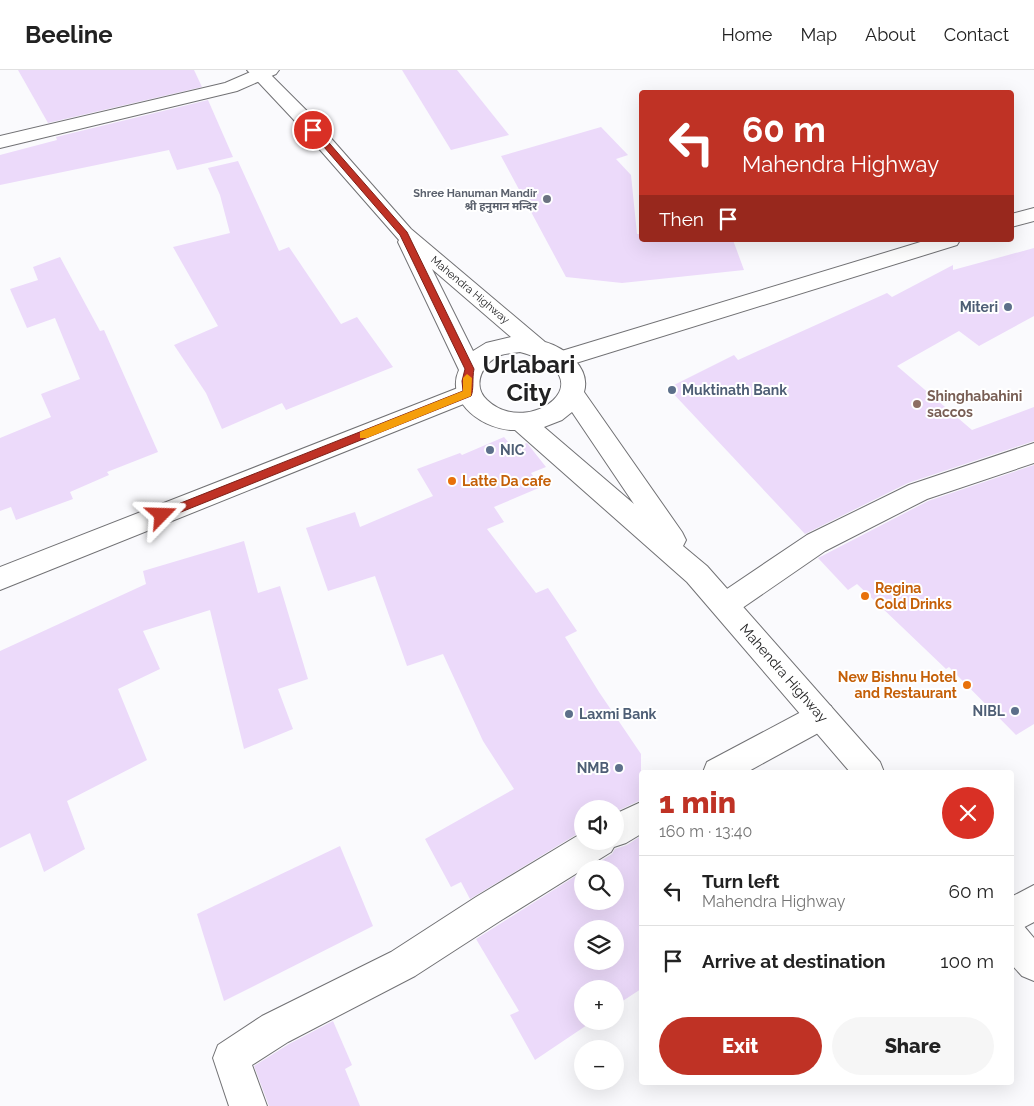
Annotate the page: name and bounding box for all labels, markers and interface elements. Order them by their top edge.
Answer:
text: Beeline [25,20,113,49]
text: Home [721,24,772,45]
text: Map [800,24,837,45]
text: About [865,24,916,45]
text: Contact [944,24,1009,45]
pin [292,109,334,151]
text: 60 m [742,109,826,150]
icon: left [659,110,724,175]
icon: arrive [299,116,327,144]
text: Mahendra Highway [742,151,939,177]
place label: Shree Hanuman Mandir श्री हनुमान मन्दिर [413,187,538,214]
marker: Shree Hanuman Mandir श्री हनुमान मन्दिर [541,193,553,205]
icon: arrive [714,205,742,233]
text: Then [659,208,704,230]
street label: Mahendra Highway [428,253,512,327]
place label: Miteri [960,299,998,315]
marker: Miteri [1002,301,1014,313]
district label: Urlabari City [483,350,575,407]
place label: Muktinath Bank [682,382,787,398]
marker: Muktinath Bank [666,384,678,396]
place label: Shinghabahini saccos [927,388,1022,420]
marker: Shinghabahini saccos [911,398,923,410]
place label: NIC [500,442,525,458]
marker: NIC [484,444,496,456]
place label: Latte Da cafe [462,473,552,489]
marker: Latte Da cafe [446,475,458,487]
position arrow [135,488,187,540]
place label: Regina Cold Drinks [875,580,952,612]
marker: Regina Cold Drinks [859,590,871,602]
street label: Mahendra Highway [737,620,831,726]
place label: New Bishnu Hotel and Restaurant [838,669,958,701]
marker: New Bishnu Hotel and Restaurant [961,679,973,691]
place label: NIBL [973,703,1006,719]
marker: NIBL [1009,705,1021,717]
place label: Laxmi Bank [579,706,657,722]
marker: Laxmi Bank [563,708,575,720]
place label: NMB [577,760,609,776]
marker: NMB [613,762,625,774]
text: 1 min [659,785,736,820]
button: close [942,787,994,839]
map controls [574,800,624,1090]
button: sound [574,800,624,850]
text: 160 m · 13:40 [659,822,752,841]
button: search [574,860,624,910]
text: Turn left [702,870,779,892]
icon: left [659,877,687,905]
text: 60 m [949,880,994,902]
text: Mahendra Highway [702,892,845,911]
button: layers [574,920,624,970]
icon: arrive [659,947,687,975]
text: Arrive at destination [702,950,886,972]
text: 100 m [940,950,994,972]
button: + [574,980,624,1030]
button: Exit [659,1017,822,1075]
button: Share [832,1017,994,1075]
button: − [574,1040,624,1090]

